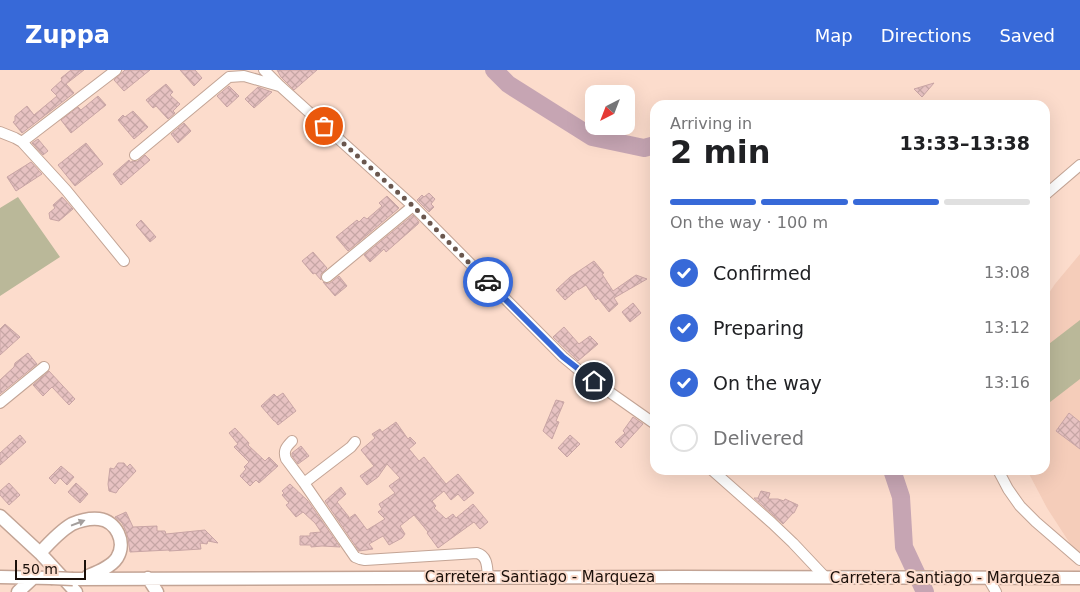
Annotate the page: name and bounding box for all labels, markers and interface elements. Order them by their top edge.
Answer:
text: Zuppa [25,21,110,49]
text: Map [815,25,853,46]
text: Directions [881,25,971,46]
text: Saved [999,25,1055,46]
north arrow [585,85,635,135]
map controls [585,85,635,135]
pin [303,105,345,147]
icon: bag [310,112,338,140]
text: Arriving in [670,114,752,133]
text: 13:33–13:38 [900,132,1030,154]
text: 2 min [670,133,771,171]
text: On the way · 100 m [670,213,828,232]
courier [463,257,513,307]
icon: check [670,259,698,287]
text: Confirmed [713,262,812,284]
text: 13:08 [984,263,1030,282]
icon: car [474,268,502,296]
icon: check [670,314,698,342]
text: Preparing [713,317,804,339]
text: 13:12 [984,318,1030,337]
pin [573,360,615,402]
icon: home [580,367,608,395]
icon: check [670,369,698,397]
text: On the way [713,372,822,394]
text: 13:16 [984,373,1030,392]
text: Delivered [713,427,804,449]
one-way arrow [70,519,85,526]
scale bar [15,557,86,580]
text: 50 m [22,561,58,577]
street label: Carretera Santiago - Marqueza [425,568,655,586]
street label: Carretera Santiago - Marqueza [830,569,1060,587]

